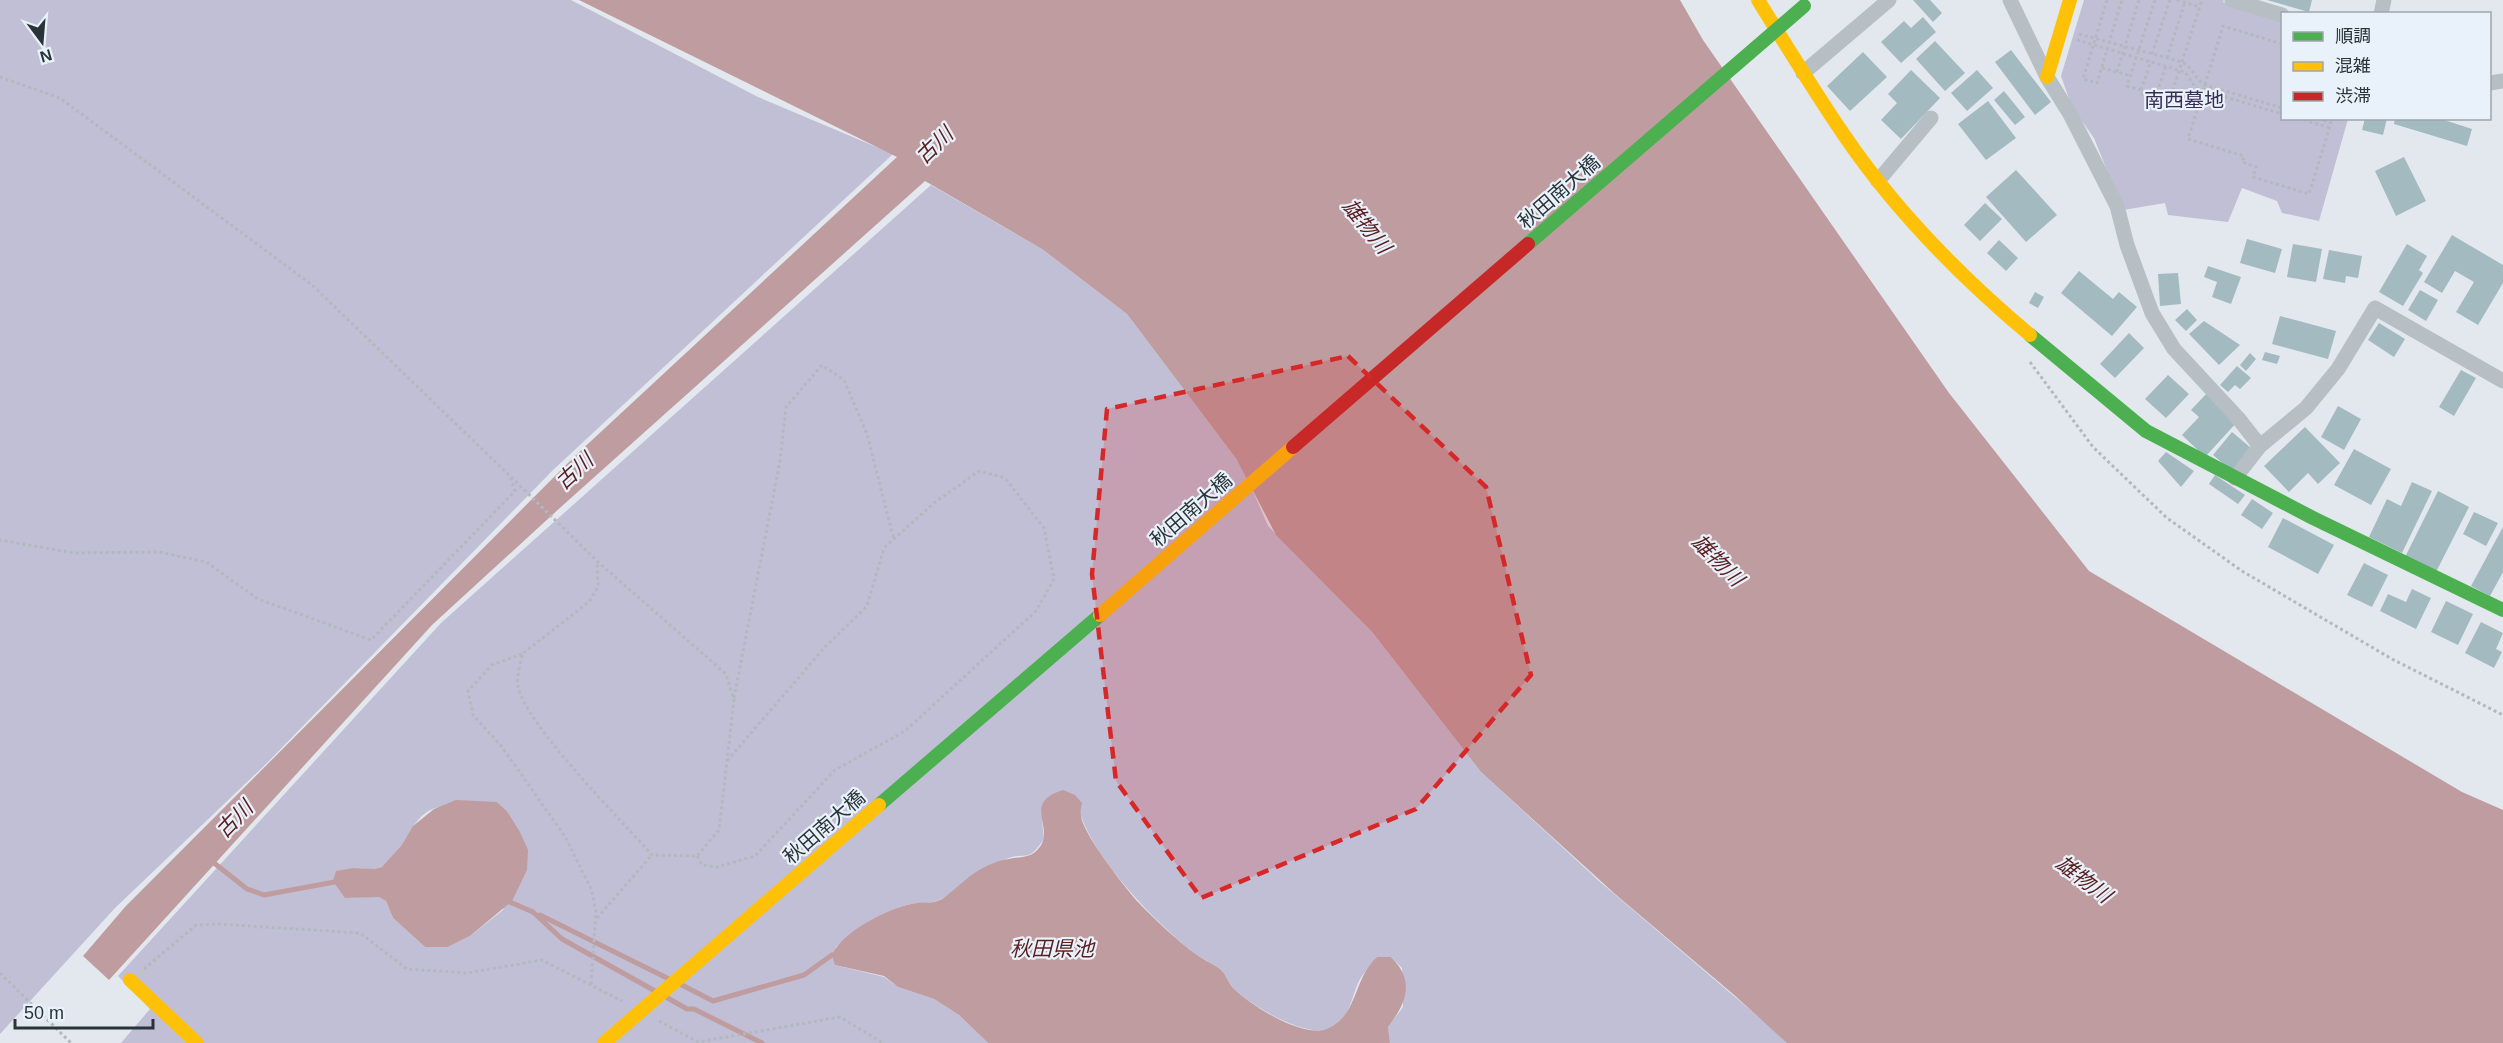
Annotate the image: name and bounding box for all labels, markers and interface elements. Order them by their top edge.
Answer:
north arrow [12,12,72,72]
legend [2281,12,2491,120]
text: 順調 [2335,26,2371,46]
text: N [38,46,54,66]
text: 混雑 [2335,56,2371,76]
text: 渋滞 [2335,86,2371,106]
park label: 南西墓地 [2144,89,2224,111]
water label: 古川 [911,121,959,168]
street label: 秋田南大橋 [1514,151,1604,233]
water label: 雄物川 [1338,194,1397,259]
water label: 古川 [551,447,599,494]
street label: 秋田南大橋 [1146,469,1236,551]
water label: 雄物川 [1688,530,1750,592]
street label: 秋田南大橋 [779,786,869,868]
water label: 古川 [211,794,258,842]
water label: 雄物川 [2052,851,2118,908]
water label: 秋田県池 [1010,937,1096,960]
scale bar [15,992,153,1030]
text: 50 m [24,1003,64,1023]

